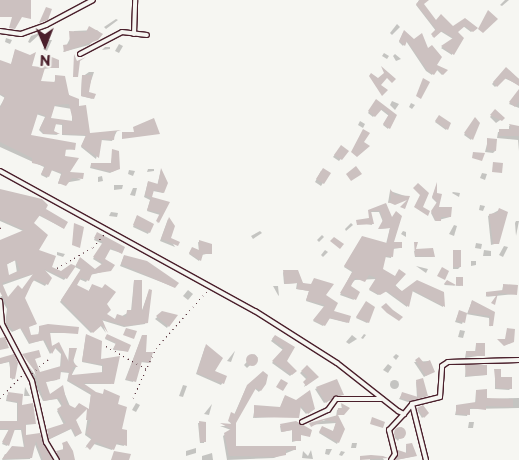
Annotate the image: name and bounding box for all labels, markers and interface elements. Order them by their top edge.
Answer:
north arrow [20,20,70,70]
text: N [40,50,51,71]

